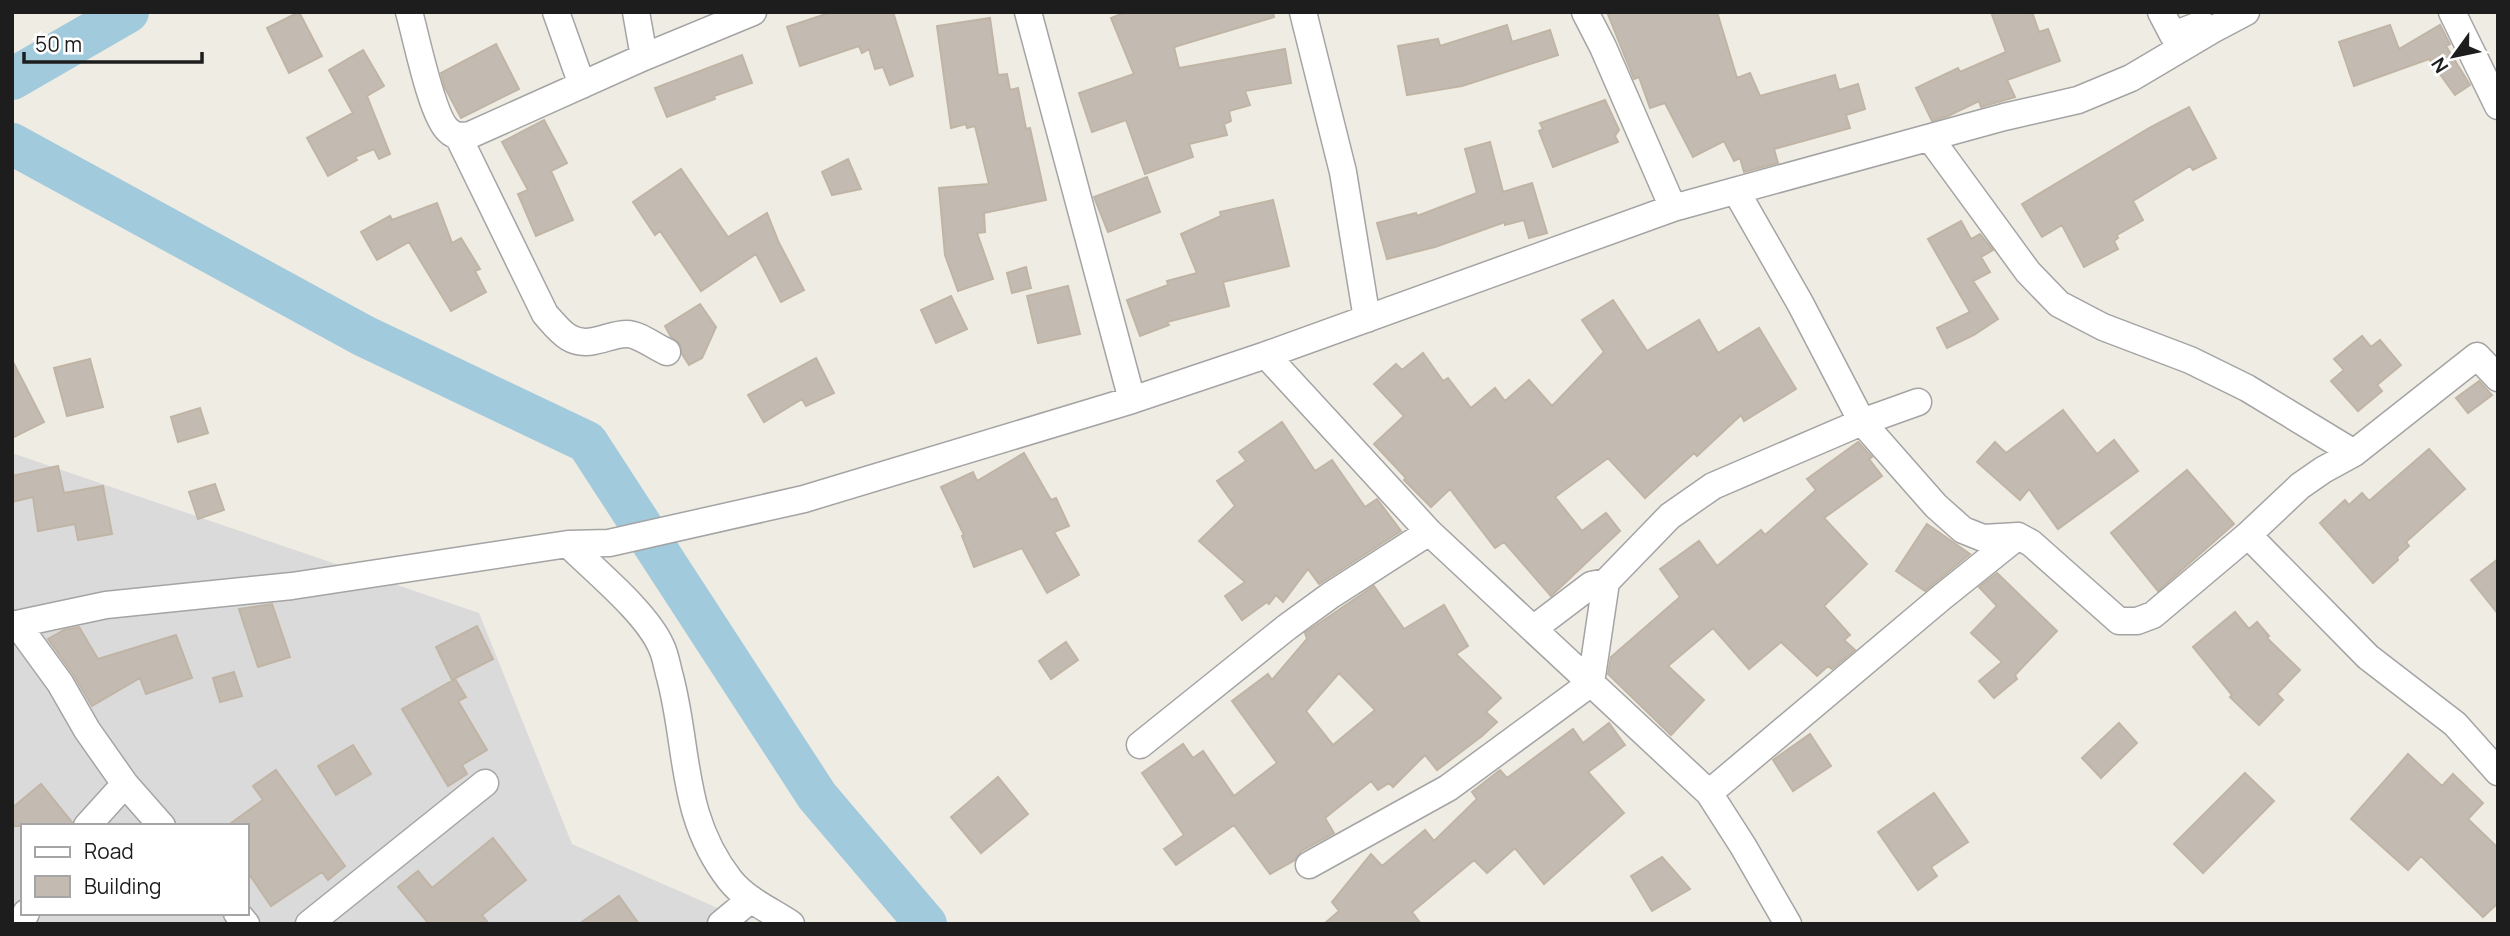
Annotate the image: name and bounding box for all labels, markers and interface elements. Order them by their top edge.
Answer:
scale bar [24,21,203,65]
north arrow [2419,21,2489,91]
text: 50 m [35,30,82,58]
text: N [2425,52,2454,78]
legend [21,824,248,915]
text: Road [84,837,134,865]
text: Building [84,872,161,900]

